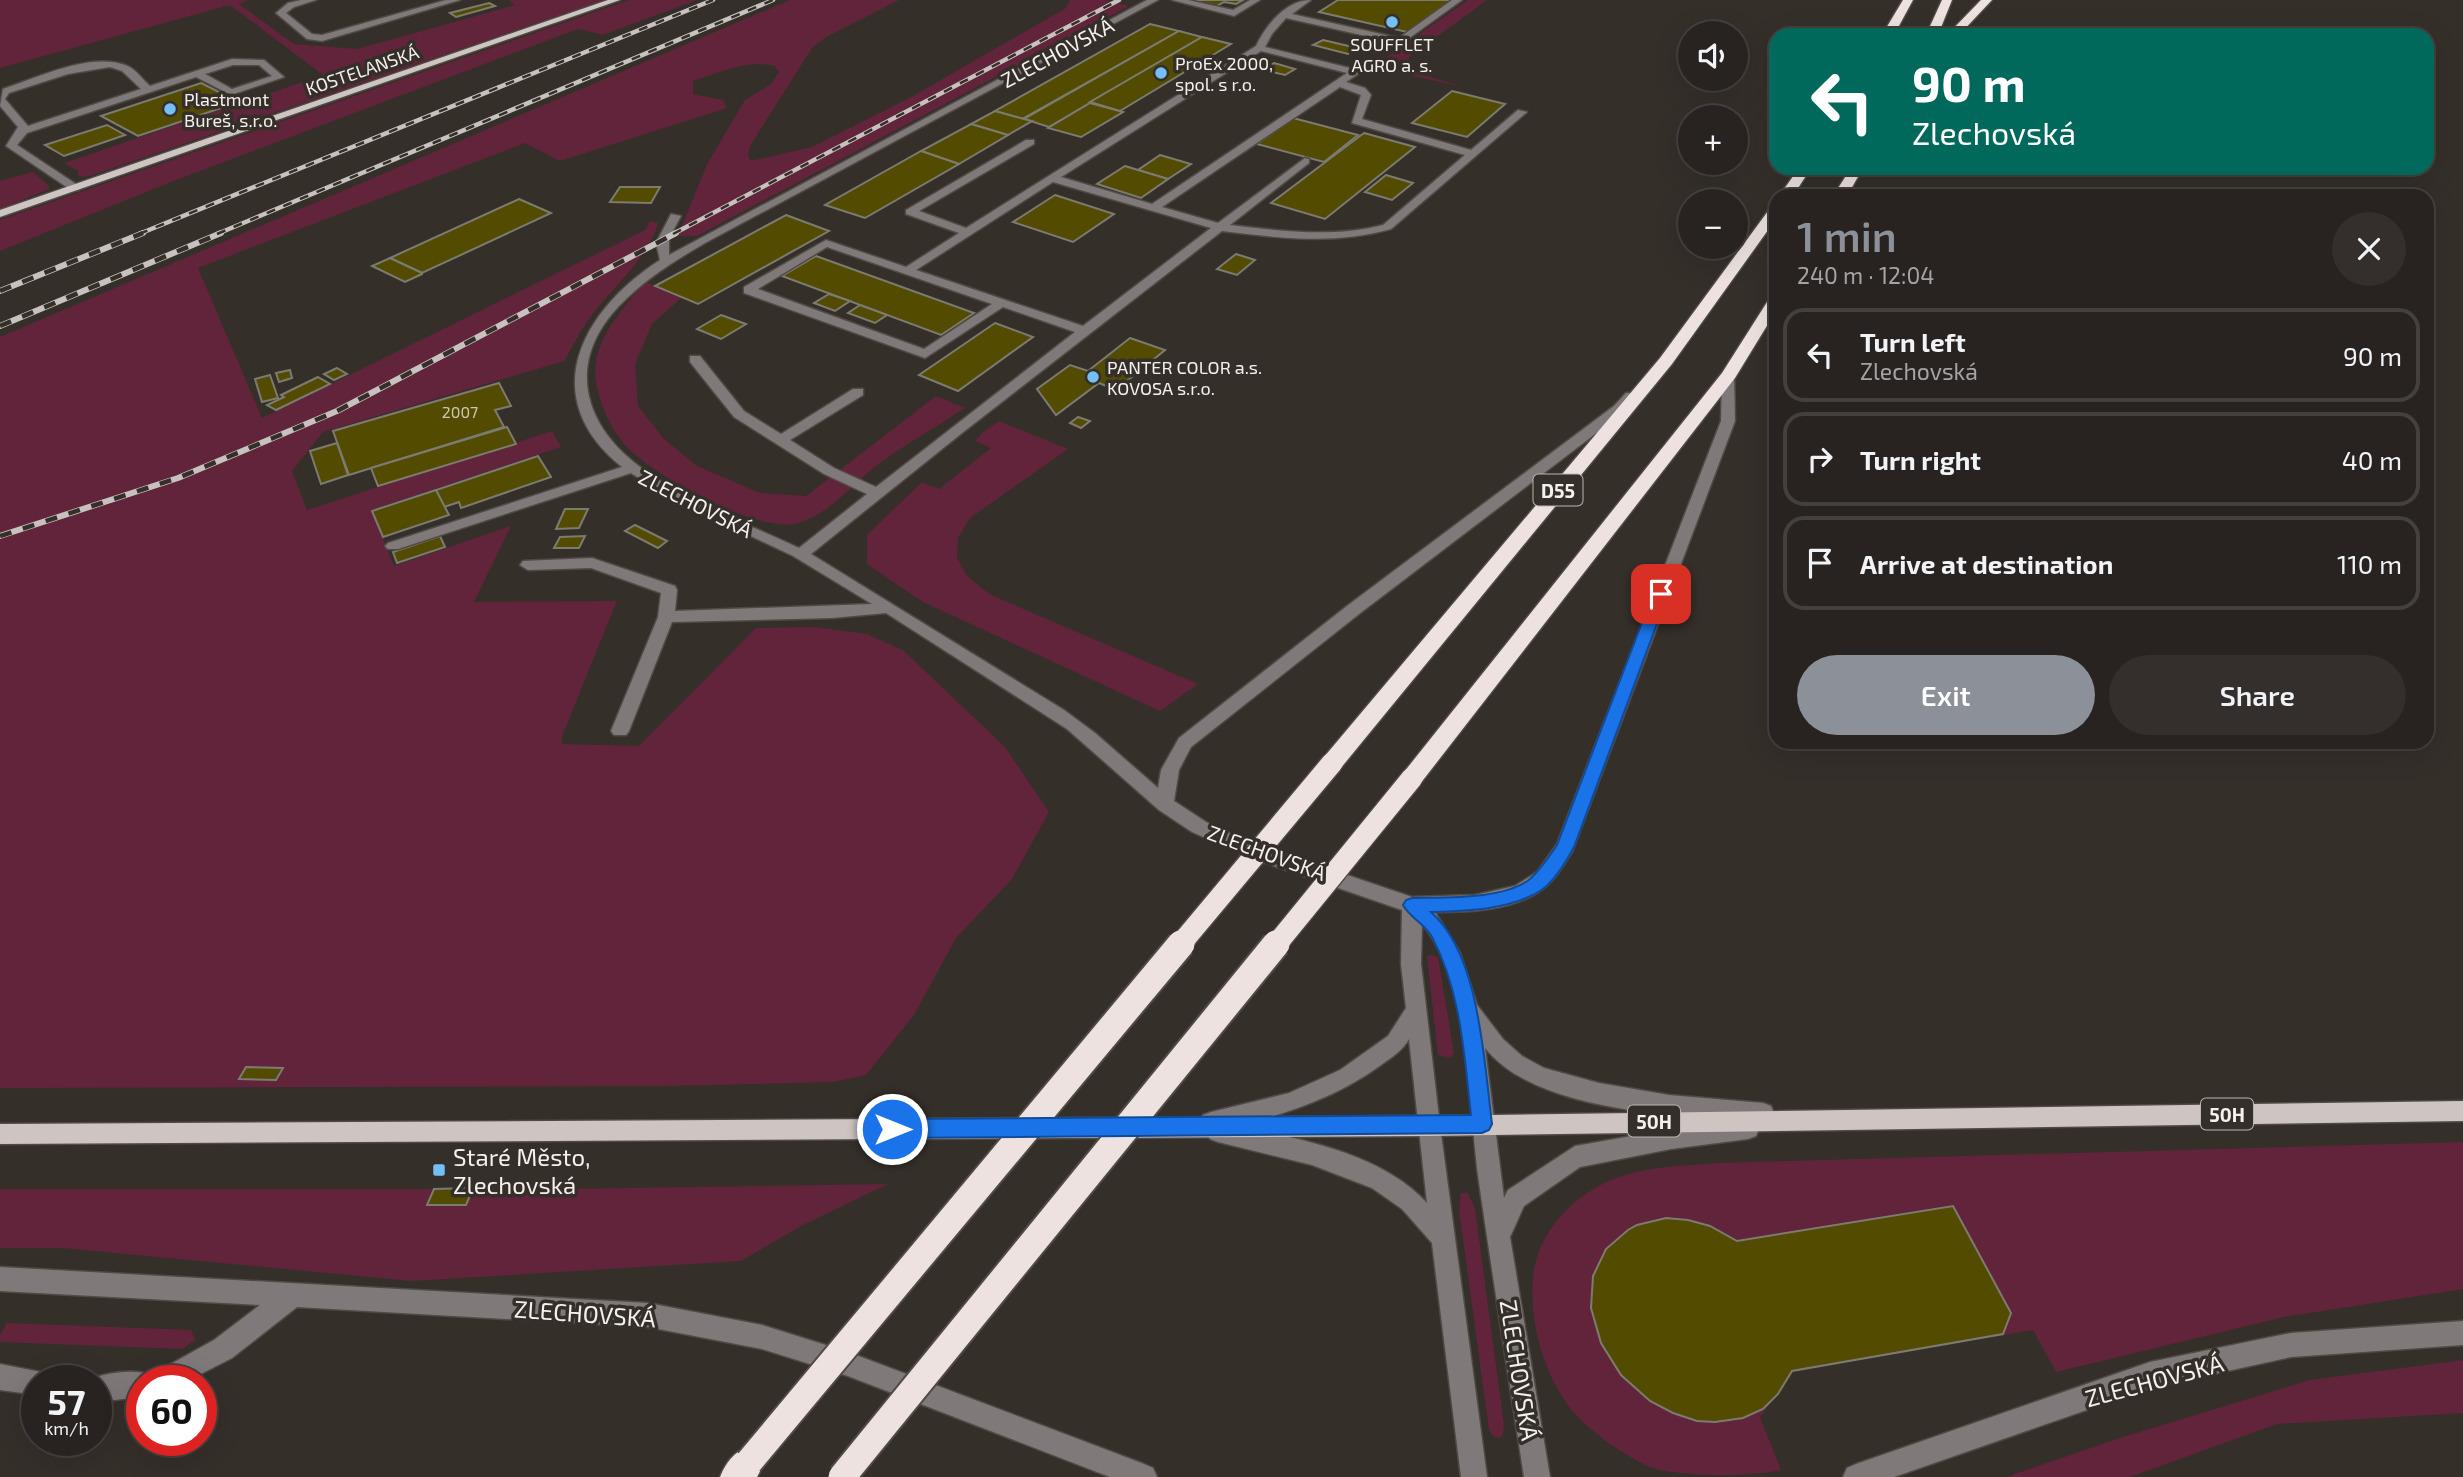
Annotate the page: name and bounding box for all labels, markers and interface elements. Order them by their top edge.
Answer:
street label: ZLECHOVSKÁ [996,12,1118,92]
marker: SOUFFLET AGRO a. s. [1384,14,1400,30]
map controls [1678,21,1748,259]
button: sound [1678,21,1748,91]
place label: SOUFFLET AGRO a. s. [1350,33,1434,76]
street label: KOSTELANSKÁ [303,40,422,100]
place label: ProEx 2000, spol. s r.o. [1175,52,1273,95]
text: 90 m [1912,53,2026,112]
icon: left [1797,56,1888,147]
marker: ProEx 2000, spol. s r.o. [1153,65,1169,81]
place label: Plastmont Bureš, s.r.o. [184,88,277,131]
marker: Plastmont Bureš, s.r.o. [162,101,178,117]
button: + [1678,105,1748,175]
text: Zlechovská [1912,113,2076,151]
button: − [1678,189,1748,259]
text: 1 min [1797,210,1897,260]
button: close [2332,212,2406,286]
text: 240 m · 12:04 [1797,261,1934,289]
text: Turn left [1860,326,1966,357]
icon: left [1801,336,1839,374]
text: 90 m [2343,340,2402,371]
place label: PANTER COLOR a.s. KOVOSA s.r.o. [1107,356,1262,399]
text: Zlechovská [1860,357,1978,385]
marker: PANTER COLOR a.s. KOVOSA s.r.o. [1085,369,1101,385]
house number: 2007 [442,402,478,421]
icon: right [1801,440,1839,478]
text: Turn right [1860,444,1981,475]
text: 40 m [2342,444,2402,475]
street label: ZLECHOVSKÁ [635,464,757,542]
road number: D55 [1534,475,1582,505]
icon: arrive [1801,544,1839,582]
text: Arrive at destination [1860,548,2113,579]
text: 110 m [2337,548,2402,579]
pin [1631,564,1691,624]
icon: arrive [1642,575,1680,613]
button: Exit [1797,655,2095,735]
button: Share [2109,655,2406,735]
street label: ZLECHOVSKÁ [1204,819,1330,885]
position arrow [855,1092,929,1166]
road number: 50H [2201,1098,2253,1130]
road number: 50H [1628,1106,1680,1136]
place label: Staré Město, Zlechovská [453,1142,591,1199]
marker: Staré Město, Zlechovská [431,1162,447,1178]
street label: ZLECHOVSKÁ [513,1294,657,1332]
street label: ZLECHOVSKÁ [1495,1298,1545,1442]
street label: ZLECHOVSKÁ [2082,1348,2226,1412]
speed limit sign: 60 [126,1365,217,1456]
text: 57 [48,1380,85,1422]
text: km/h [44,1417,89,1439]

